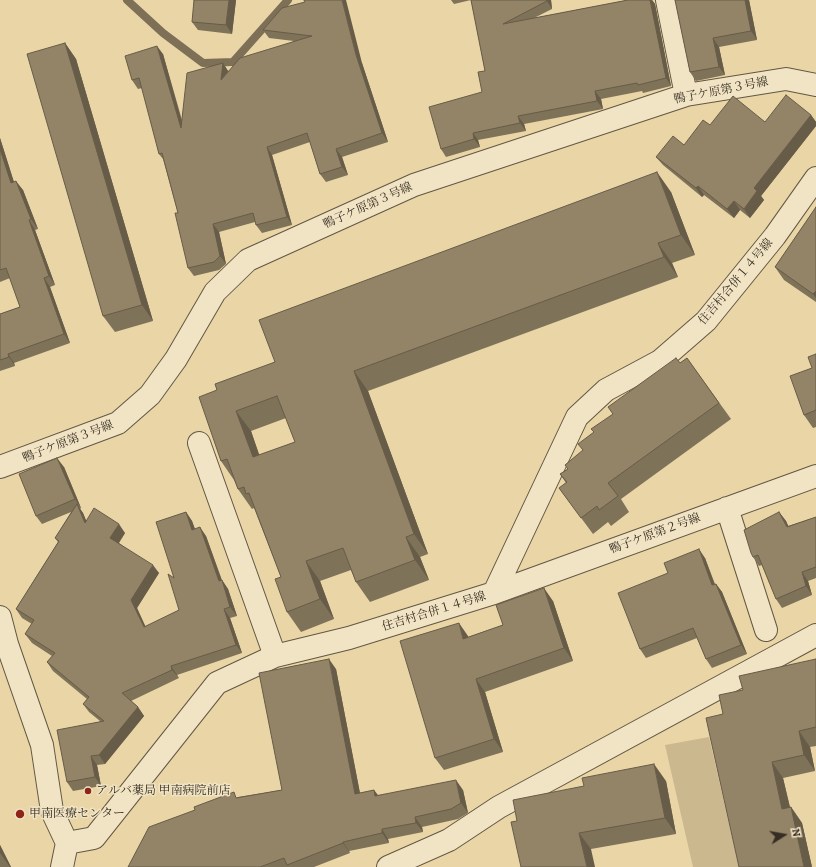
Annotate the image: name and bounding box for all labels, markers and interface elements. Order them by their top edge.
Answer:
street label: 鴨子ケ原第３号線 [673,75,769,107]
street label: 鴨子ケ原第３号線 [321,180,415,232]
street label: 住吉村合併１４号線 [696,236,776,328]
street label: 鴨子ケ原第３号線 [21,418,115,466]
street label: 鴨子ケ原第２号線 [607,511,703,557]
street label: 住吉村合併１４号線 [380,589,488,635]
place label: アルバ薬局 甲南病院前店 [96,784,230,798]
marker: アルバ薬局 甲南病院前店 [83,786,93,796]
place label: 甲南医療センター [29,807,125,821]
marker: 甲南医療センター [14,808,26,820]
north arrow [764,815,804,855]
text: N [788,827,804,838]

